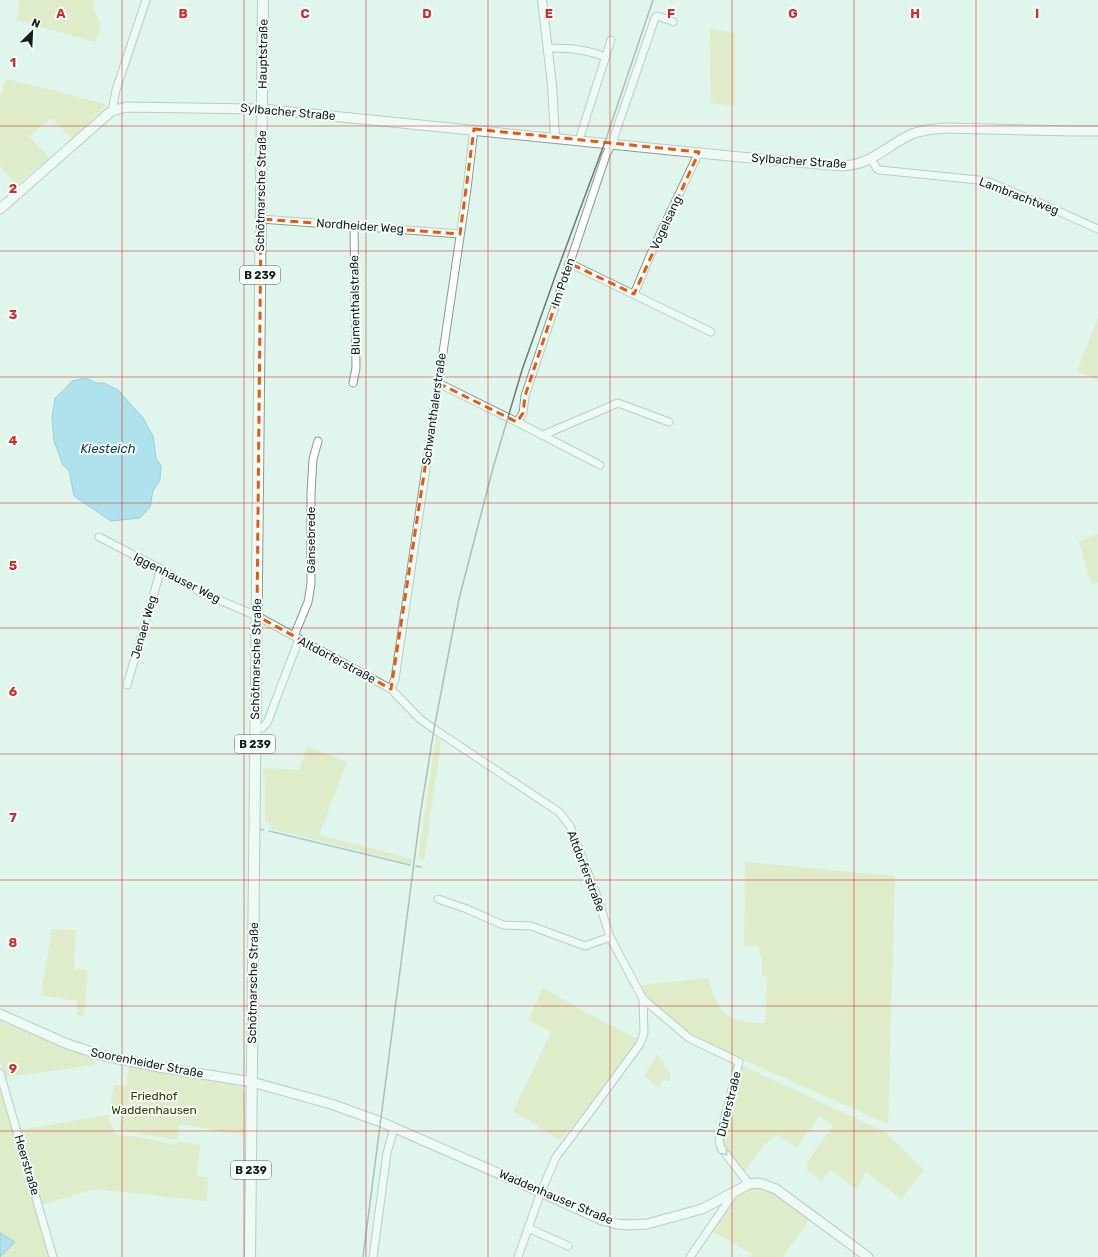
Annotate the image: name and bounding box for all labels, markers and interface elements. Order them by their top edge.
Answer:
text: A [56,6,66,21]
text: B [178,6,188,21]
text: C [300,6,310,21]
text: D [422,6,432,21]
text: E [545,6,553,21]
text: F [667,6,675,21]
text: G [788,6,798,21]
text: H [910,6,920,21]
text: I [1035,6,1039,21]
north arrow [12,12,52,52]
text: N [30,16,42,31]
street label: Hauptstraße [255,19,271,89]
text: 1 [10,55,16,70]
street label: Sylbacher Straße [240,101,337,123]
street label: Schötmarsche Straße [253,130,269,252]
street label: Sylbacher Straße [751,151,847,171]
street label: Lambrachtweg [977,174,1061,218]
text: 2 [9,181,17,196]
street label: Vogelsang [647,194,685,252]
street label: Nordheider Weg [316,216,404,236]
street label: Blumenthalstraße [347,255,363,355]
street label: Im Poten [548,256,578,308]
road number: B 239 [240,266,280,284]
text: 3 [9,307,18,322]
street label: Schwanthalerstraße [419,352,449,466]
text: 4 [9,433,18,448]
water label: Kiesteich [80,441,136,456]
street label: Gänsebrede [304,506,318,574]
street label: Iggenhauser Weg [131,550,223,606]
text: 5 [9,558,17,573]
street label: Jenaer Weg [128,594,160,660]
street label: Schötmarsche Straße [248,598,264,720]
street label: Altdorferstraße [296,634,378,686]
text: 6 [9,684,18,699]
road number: B 239 [235,735,275,753]
text: 7 [9,810,17,825]
street label: Altdorferstraße [564,828,608,914]
street label: Schötmarsche Straße [245,922,261,1044]
text: 8 [9,935,18,950]
street label: Soorenheider Straße [89,1045,205,1081]
text: 9 [9,1061,17,1076]
street label: Dürerstraße [714,1070,744,1138]
park label: Friedhof Waddenhausen [111,1089,197,1117]
street label: Heerstraße [12,1133,42,1197]
one-way arrow [720,1148,727,1155]
road number: B 239 [231,1161,271,1179]
street label: Waddenhauser Straße [497,1167,615,1227]

